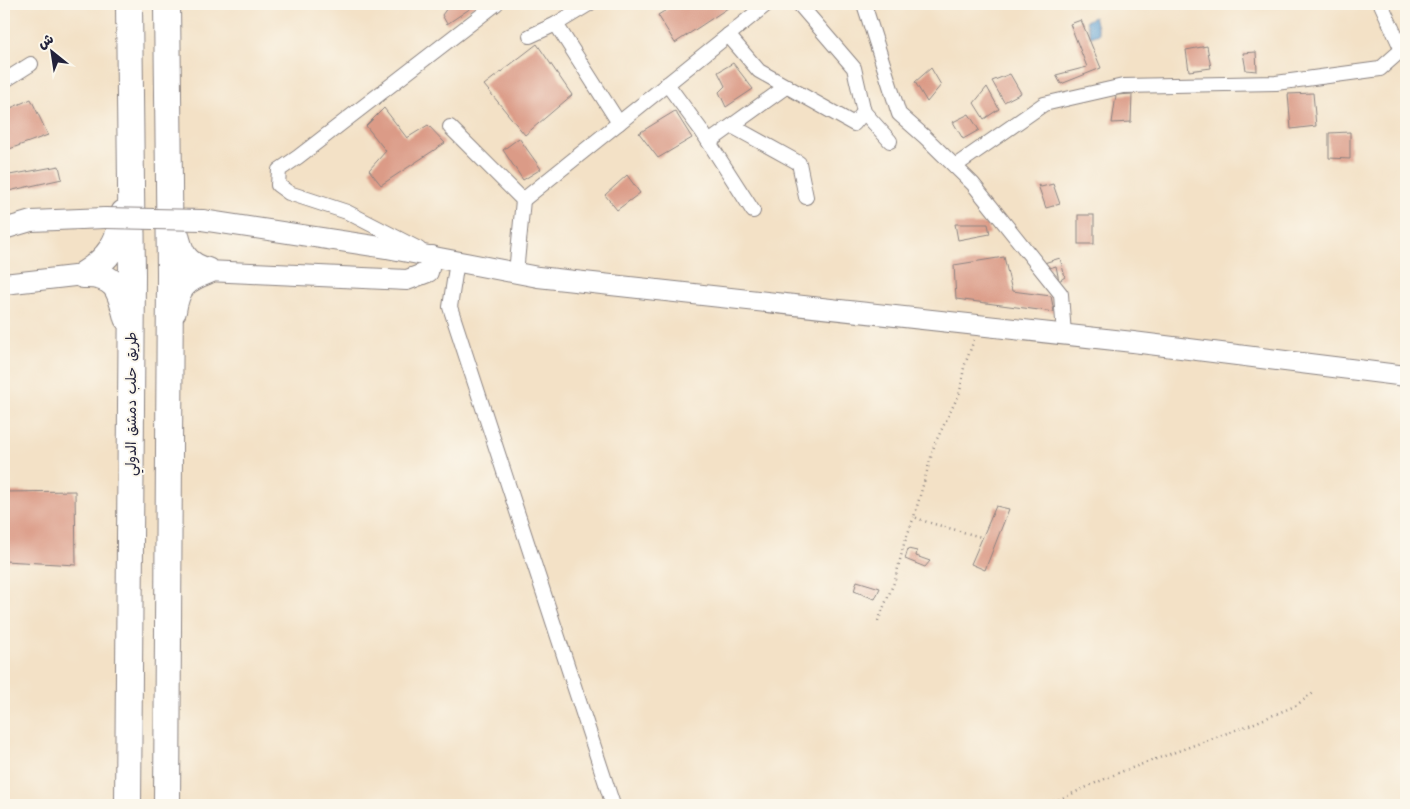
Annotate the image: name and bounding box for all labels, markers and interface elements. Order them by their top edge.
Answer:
north arrow [28,28,78,78]
text: ش [34,28,58,55]
street label: طريق حلب دمشق الدولي [121,332,144,476]

